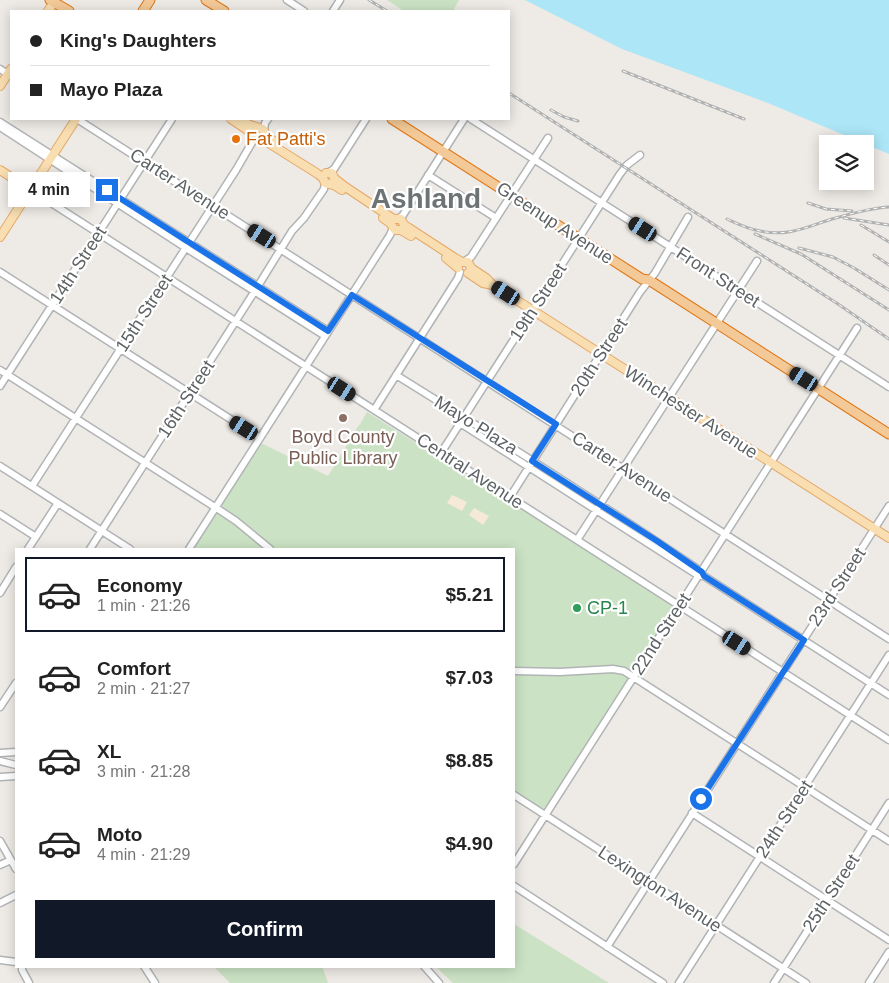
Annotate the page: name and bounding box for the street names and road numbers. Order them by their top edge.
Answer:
street label: Carter Avenue [126,144,234,224]
street label: Greenup Avenue [493,178,617,268]
street label: 14th Street [46,223,110,307]
street label: Front Street [673,243,763,311]
street label: 19th Street [506,260,570,344]
street label: 15th Street [112,271,176,355]
street label: 20th Street [567,315,631,399]
street label: 16th Street [154,357,218,441]
street label: Winchester Avenue [621,361,761,463]
street label: Mayo Plaza [431,392,522,459]
street label: Carter Avenue [568,427,676,507]
street label: Central Avenue [413,429,527,513]
street label: 23rd Street [804,544,870,630]
street label: 22nd Street [627,590,695,678]
street label: 24th Street [752,777,816,861]
street label: Lexington Avenue [595,842,725,936]
street label: 25th Street [799,851,863,935]

